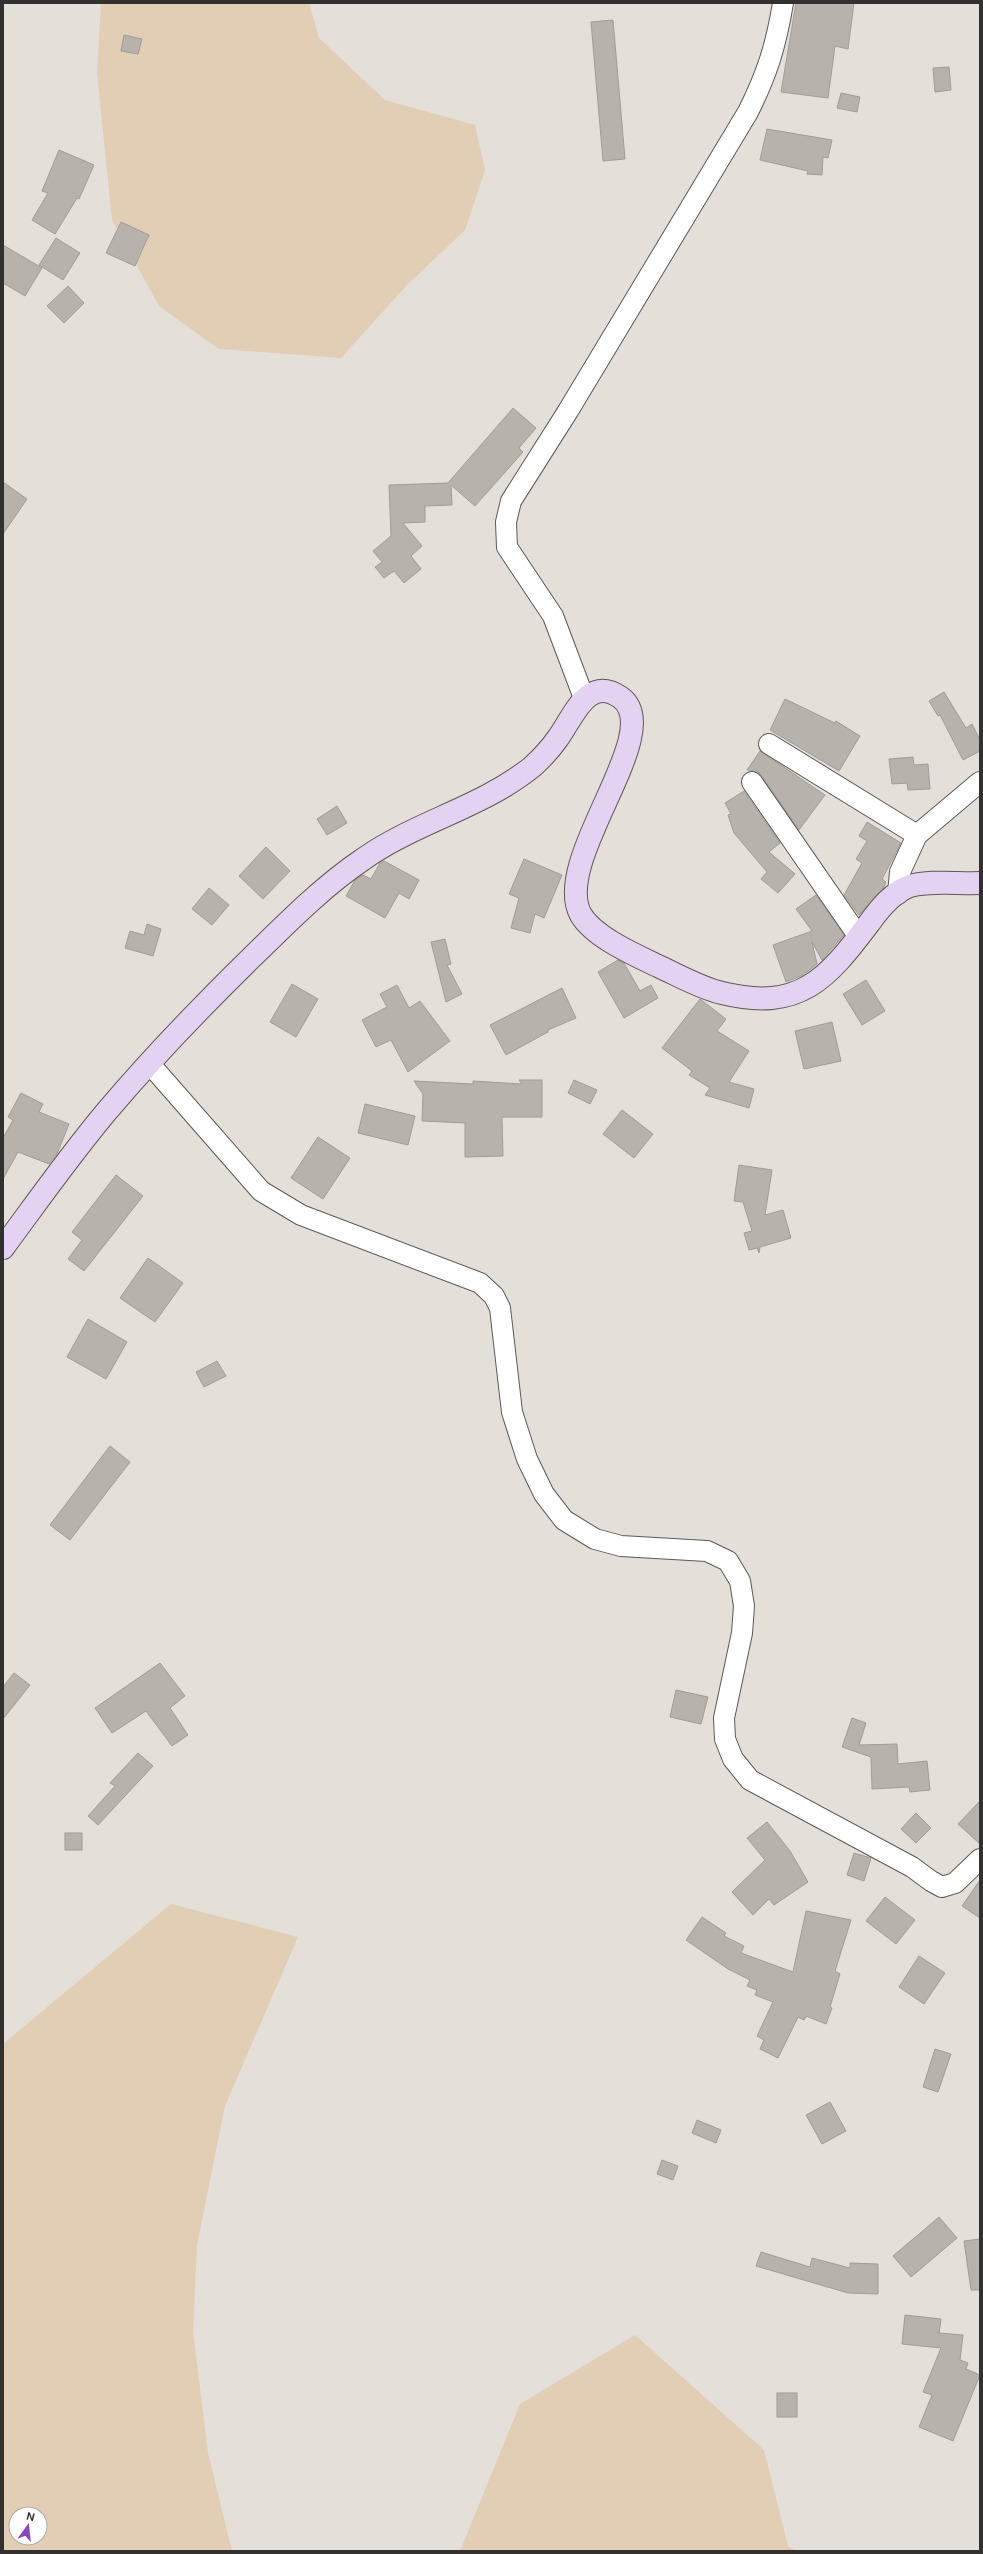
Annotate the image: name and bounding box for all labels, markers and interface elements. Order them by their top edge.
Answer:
north arrow [8,2506,48,2546]
text: N [25,2509,36,2524]

